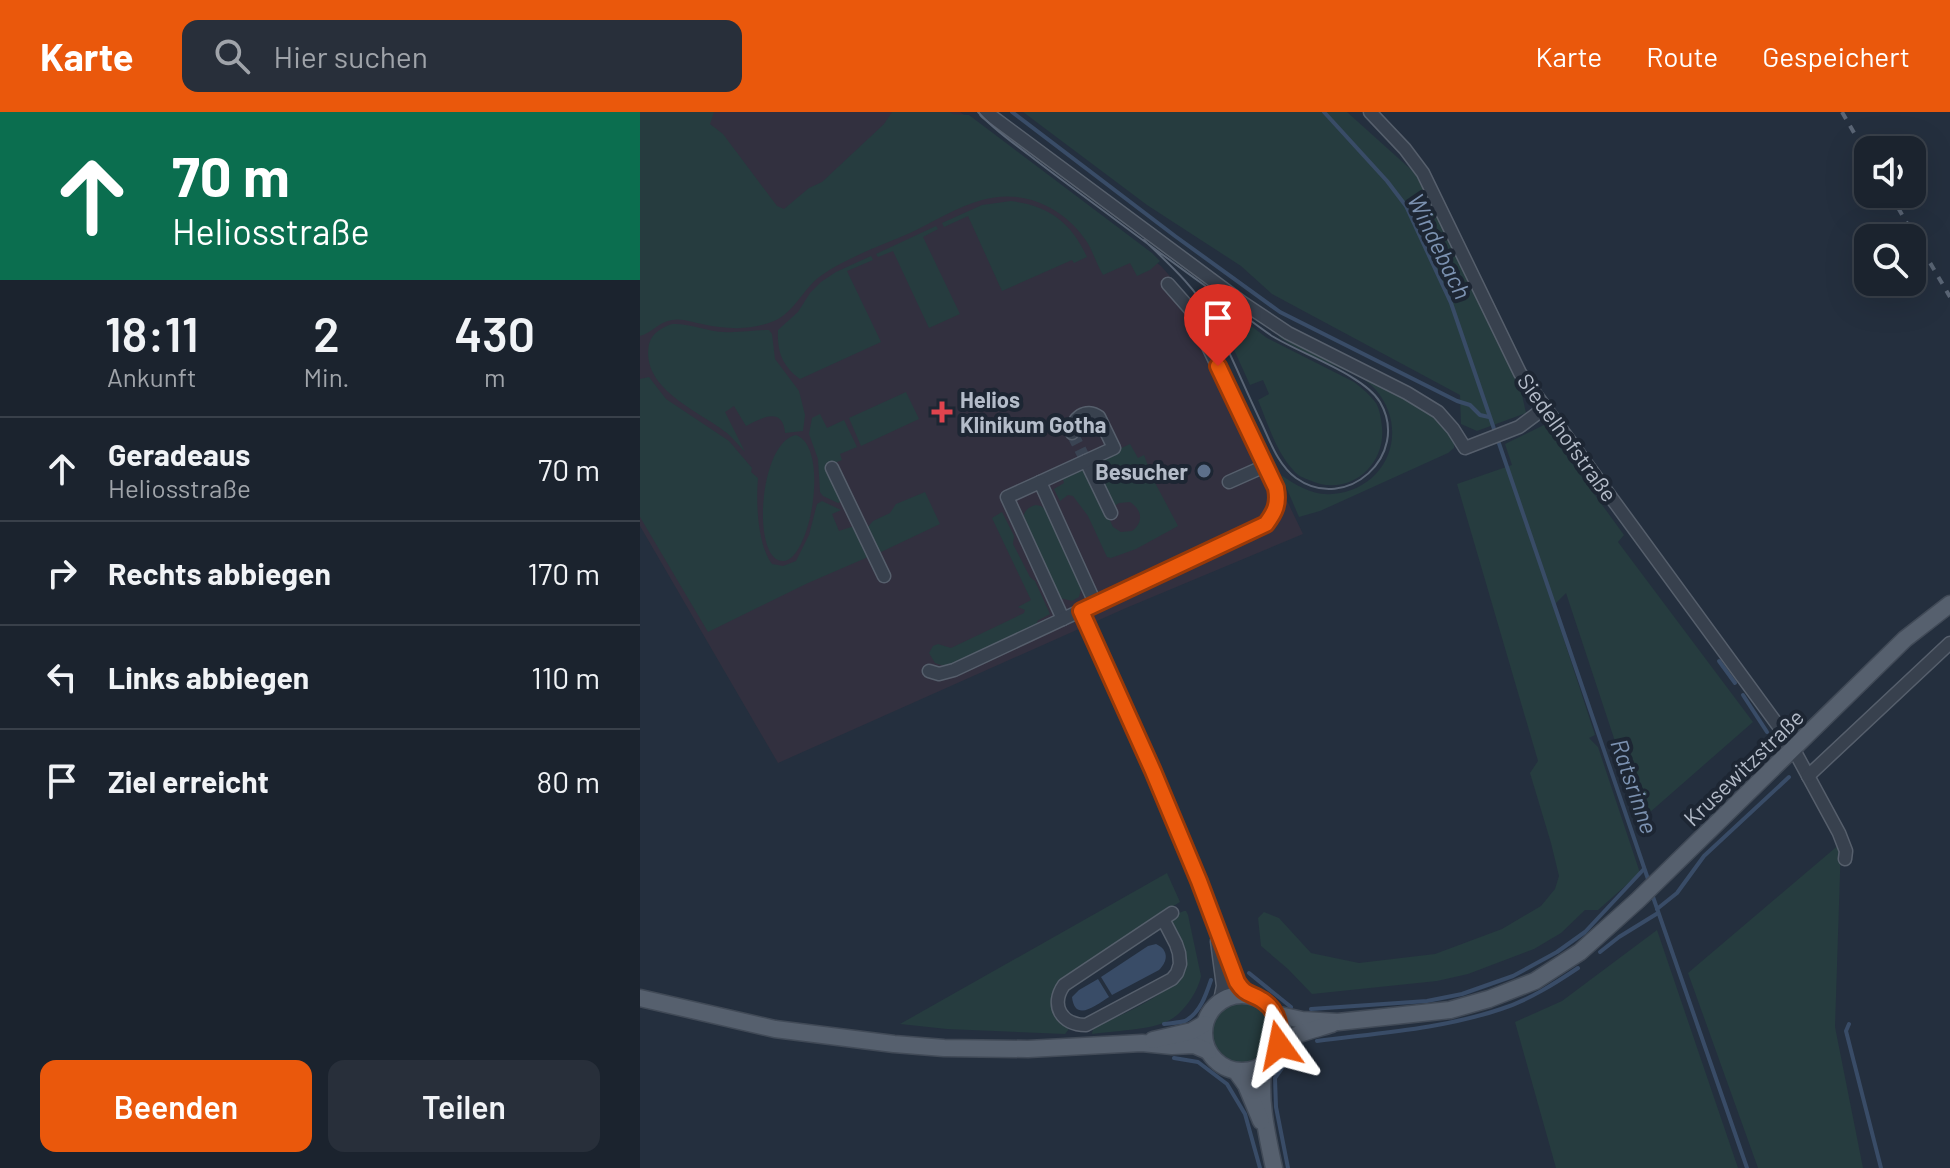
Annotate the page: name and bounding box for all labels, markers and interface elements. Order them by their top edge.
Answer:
search box [182,20,742,92]
text: Karte [40,33,134,79]
icon: search [210,34,254,78]
text: Hier suchen [274,38,428,74]
text: Karte [1536,39,1602,73]
text: Route [1646,39,1718,73]
text: Gespeichert [1762,39,1910,73]
map controls [1854,136,1926,296]
button: sound [1854,136,1926,208]
text: 70 m [172,141,290,208]
icon: ahead [40,144,144,248]
water label: Windebach [1402,188,1478,304]
text: Heliosstraße [172,209,370,252]
button: search [1854,224,1926,296]
pin [1184,284,1252,366]
icon: arrive [1196,296,1240,340]
text: 18:11 [105,304,199,362]
text: 2 [313,304,340,362]
text: 430 [454,304,535,362]
text: Ankunft [107,361,196,392]
text: Min. [303,361,349,392]
text: m [484,361,505,392]
street label: Siedelhofstraße [1513,368,1623,506]
place label: Helios Klinikum Gotha [960,386,1106,437]
marker: Helios Klinikum Gotha [931,401,953,423]
text: Geradeaus [108,436,250,472]
icon: ahead [40,447,84,491]
text: 70 m [538,451,600,487]
place label: Besucher [1095,458,1189,484]
marker: Besucher [1195,462,1213,480]
text: Heliosstraße [108,472,251,503]
icon: right [40,551,84,595]
text: Rechts abbiegen [108,555,331,591]
text: 170 m [528,555,600,591]
icon: left [40,655,84,699]
text: Links abbiegen [108,659,309,695]
text: 110 m [531,659,600,695]
street label: Krusewitzstraße [1678,703,1808,831]
water label: Ratsrinne [1605,735,1665,837]
icon: arrive [40,759,84,803]
text: Ziel erreicht [108,763,269,799]
text: 80 m [537,763,600,799]
position arrow [1237,1003,1321,1087]
button: Beenden [40,1060,312,1152]
button: Teilen [328,1060,600,1152]

